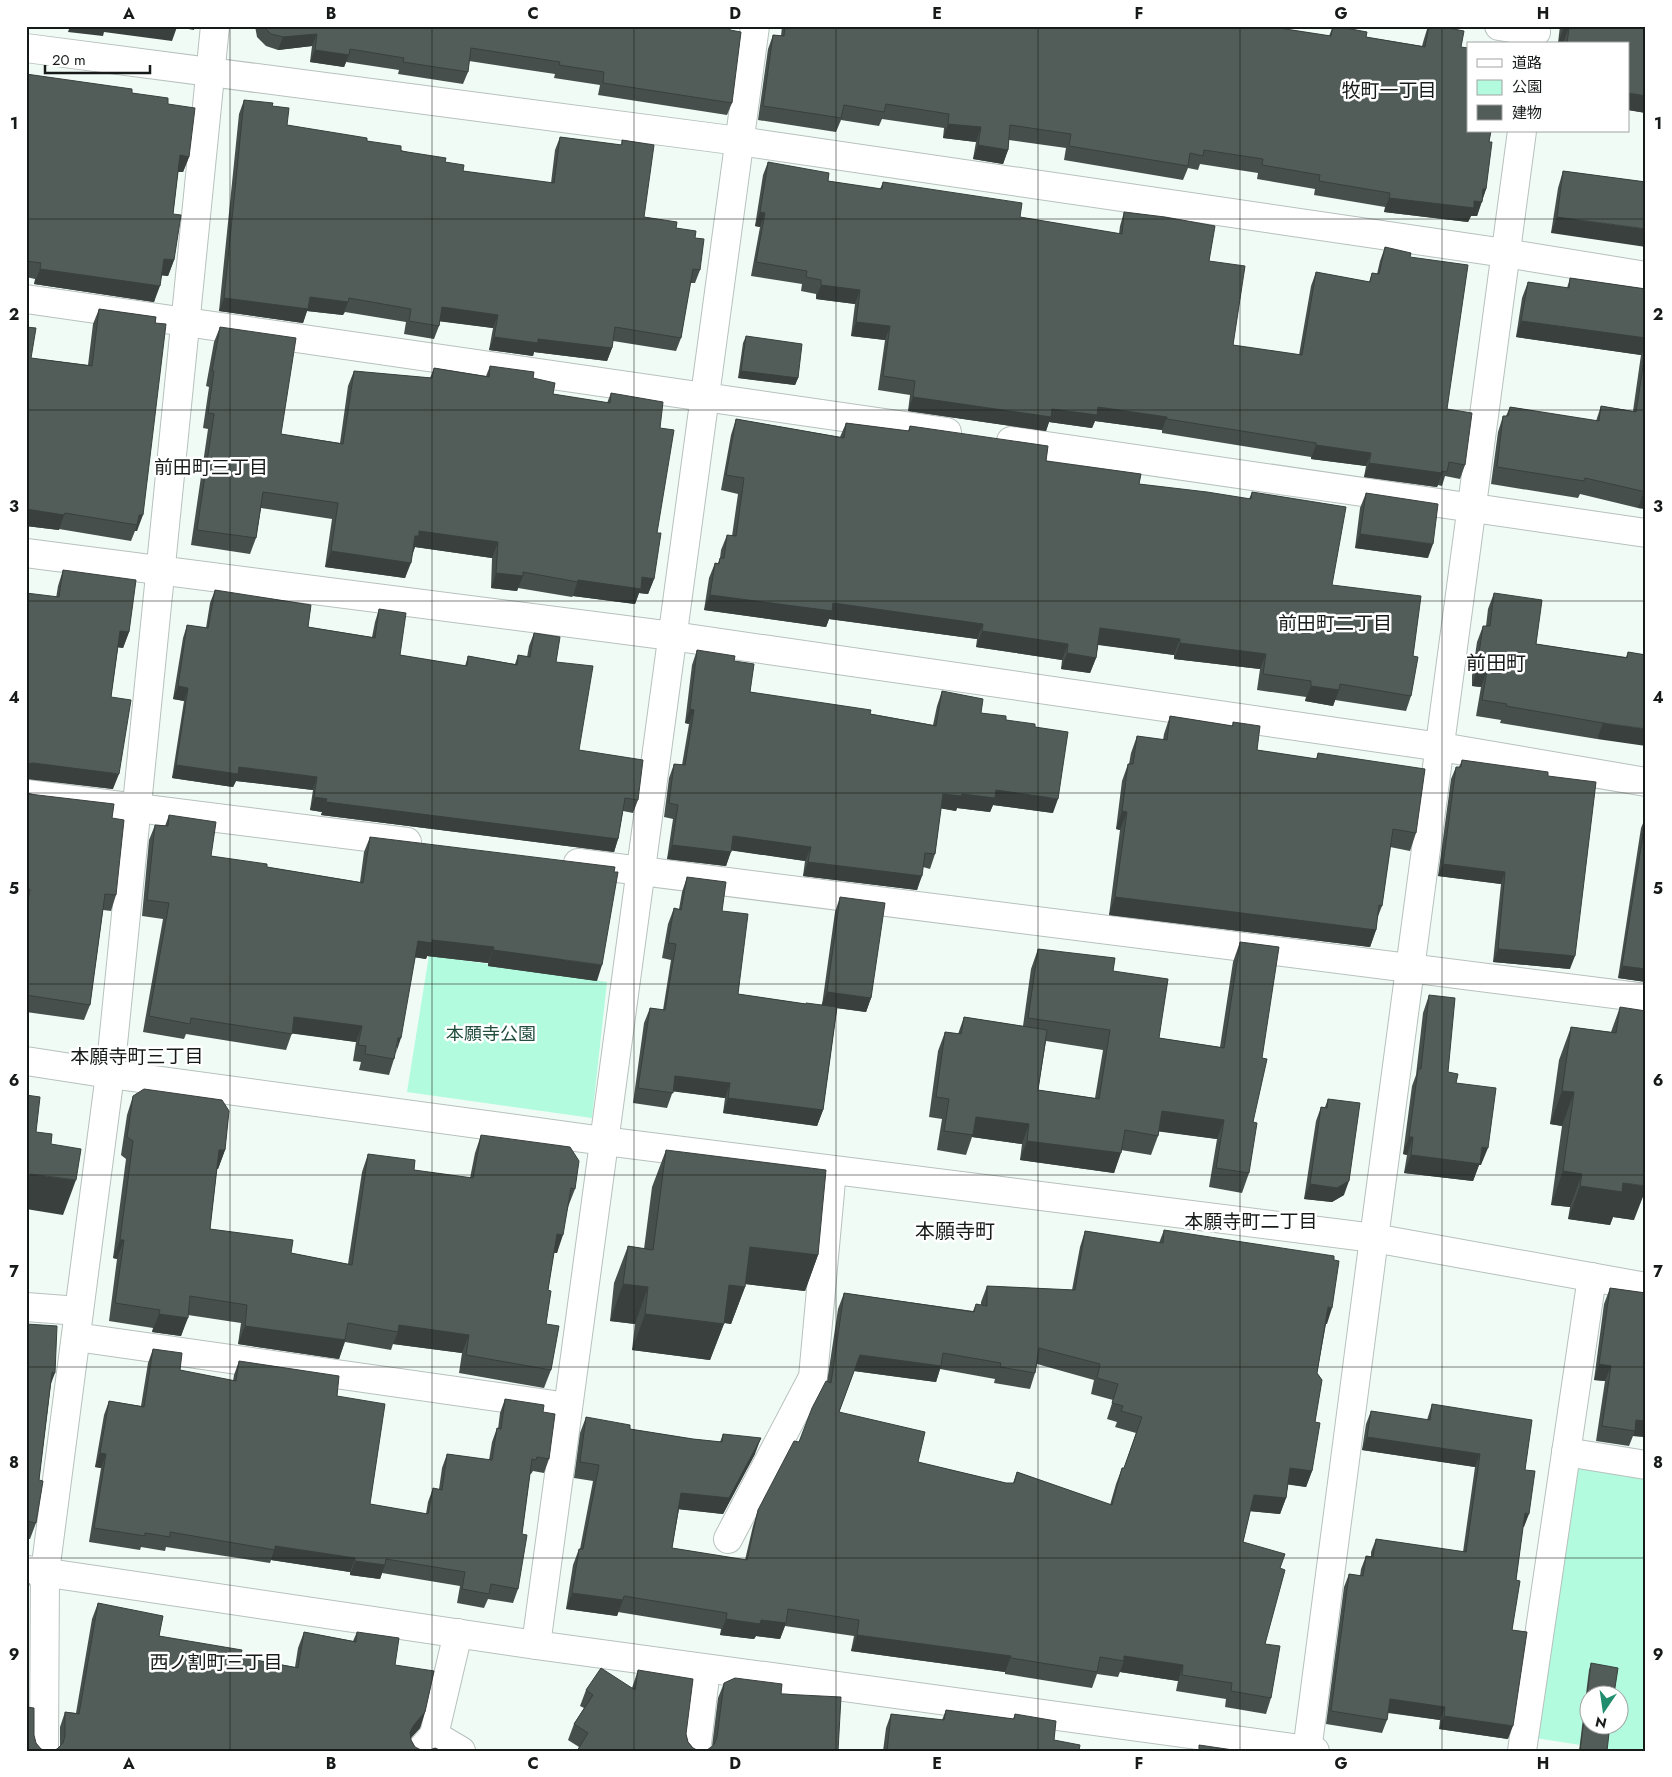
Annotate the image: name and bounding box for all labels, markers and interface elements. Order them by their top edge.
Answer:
text: A [122,2,135,25]
text: B [326,2,336,25]
text: C [527,2,539,25]
text: D [729,2,741,25]
text: E [932,2,942,25]
text: F [1135,2,1143,25]
text: G [1334,2,1348,25]
text: H [1537,2,1549,25]
scale bar [45,42,150,74]
legend [1467,42,1630,132]
text: 20 m [52,49,86,71]
text: 道路 [1512,52,1542,74]
text: 公園 [1512,76,1542,98]
district label: 牧町一丁目 [1341,77,1437,104]
text: 建物 [1512,102,1542,124]
text: 1 [10,112,18,135]
text: 1 [1654,112,1662,135]
text: 2 [9,303,19,326]
text: 2 [1653,303,1663,326]
district label: 前田町三丁目 [154,454,268,481]
text: 3 [9,495,19,518]
text: 3 [1653,495,1663,518]
district label: 前田町二丁目 [1278,610,1392,637]
district label: 前田町 [1466,649,1526,678]
text: 4 [8,686,20,709]
text: 4 [1652,686,1664,709]
text: 5 [9,877,19,900]
text: 5 [1653,877,1663,900]
park label: 本願寺公園 [446,1021,536,1047]
district label: 本願寺町三丁目 [70,1043,204,1070]
text: 6 [9,1069,19,1092]
text: 6 [1653,1069,1663,1092]
district label: 本願寺町二丁目 [1184,1208,1318,1235]
district label: 本願寺町 [915,1217,995,1246]
text: 7 [9,1260,19,1283]
text: 7 [1653,1260,1663,1283]
text: 8 [9,1451,19,1474]
text: 8 [1653,1451,1663,1474]
text: 9 [9,1643,19,1666]
text: 9 [1653,1643,1663,1666]
district label: 西ノ割町三丁目 [149,1649,283,1676]
north arrow [1580,1684,1630,1734]
text: N [1593,1712,1609,1734]
text: A [122,1752,135,1775]
text: B [326,1752,336,1775]
text: C [527,1752,539,1775]
text: D [729,1752,741,1775]
text: E [932,1752,942,1775]
text: F [1135,1752,1143,1775]
text: G [1334,1752,1348,1775]
text: H [1537,1752,1549,1775]

